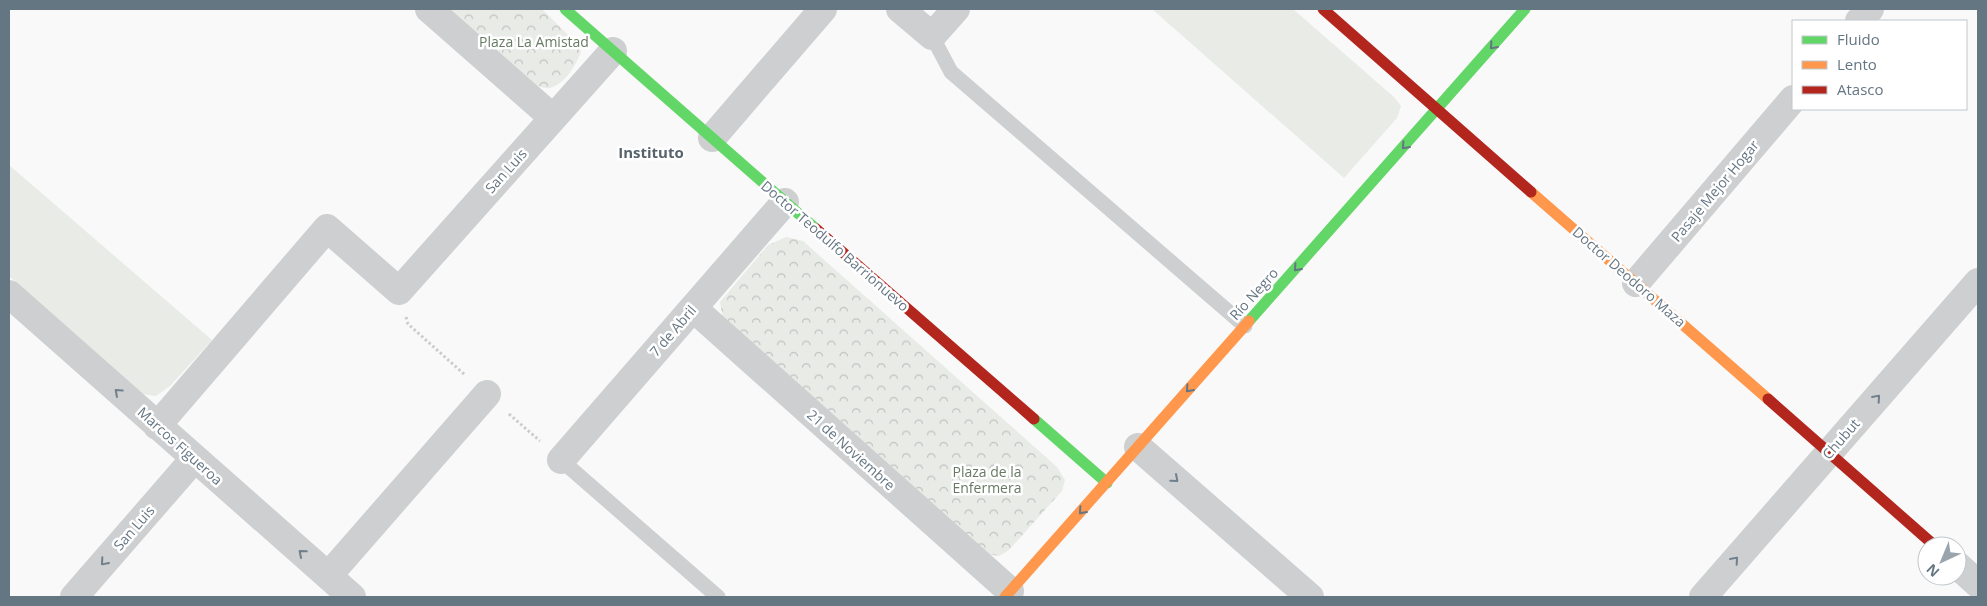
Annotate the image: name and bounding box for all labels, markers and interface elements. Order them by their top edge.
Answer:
legend [1792,20,1967,110]
text: Fluido [1837,29,1880,49]
park label: Plaza La Amistad [479,32,589,51]
one-way arrow [1490,40,1499,49]
text: Lento [1837,54,1877,74]
text: Atasco [1837,79,1884,99]
street label: Pasaje Mejor Hogar [1666,136,1763,246]
one-way arrow [1402,141,1411,150]
district label: Instituto [618,142,684,162]
street label: San Luis [481,144,531,197]
street label: Doctor Teodulfo Barrionuevo [757,176,913,315]
street label: Doctor Deodoro Maza [1569,222,1690,331]
one-way arrow [1294,262,1303,271]
street label: Río Negro [1225,263,1282,324]
street label: 7 de Abril [645,301,700,360]
one-way arrow [1186,384,1195,393]
one-way arrow [115,388,124,397]
one-way arrow [1871,395,1880,404]
street label: Marcos Figueroa [134,402,227,489]
street label: 21 de Noviembre [803,405,899,494]
street label: Chubut [1818,414,1864,463]
park label: Plaza de la Enfermera [952,462,1022,497]
one-way arrow [1169,473,1178,482]
street label: San Luis [109,501,159,554]
one-way arrow [1078,505,1087,514]
north arrow [1917,536,1967,586]
one-way arrow [299,551,308,559]
one-way arrow [102,556,110,565]
one-way arrow [1730,557,1739,566]
text: N [1922,560,1943,582]

